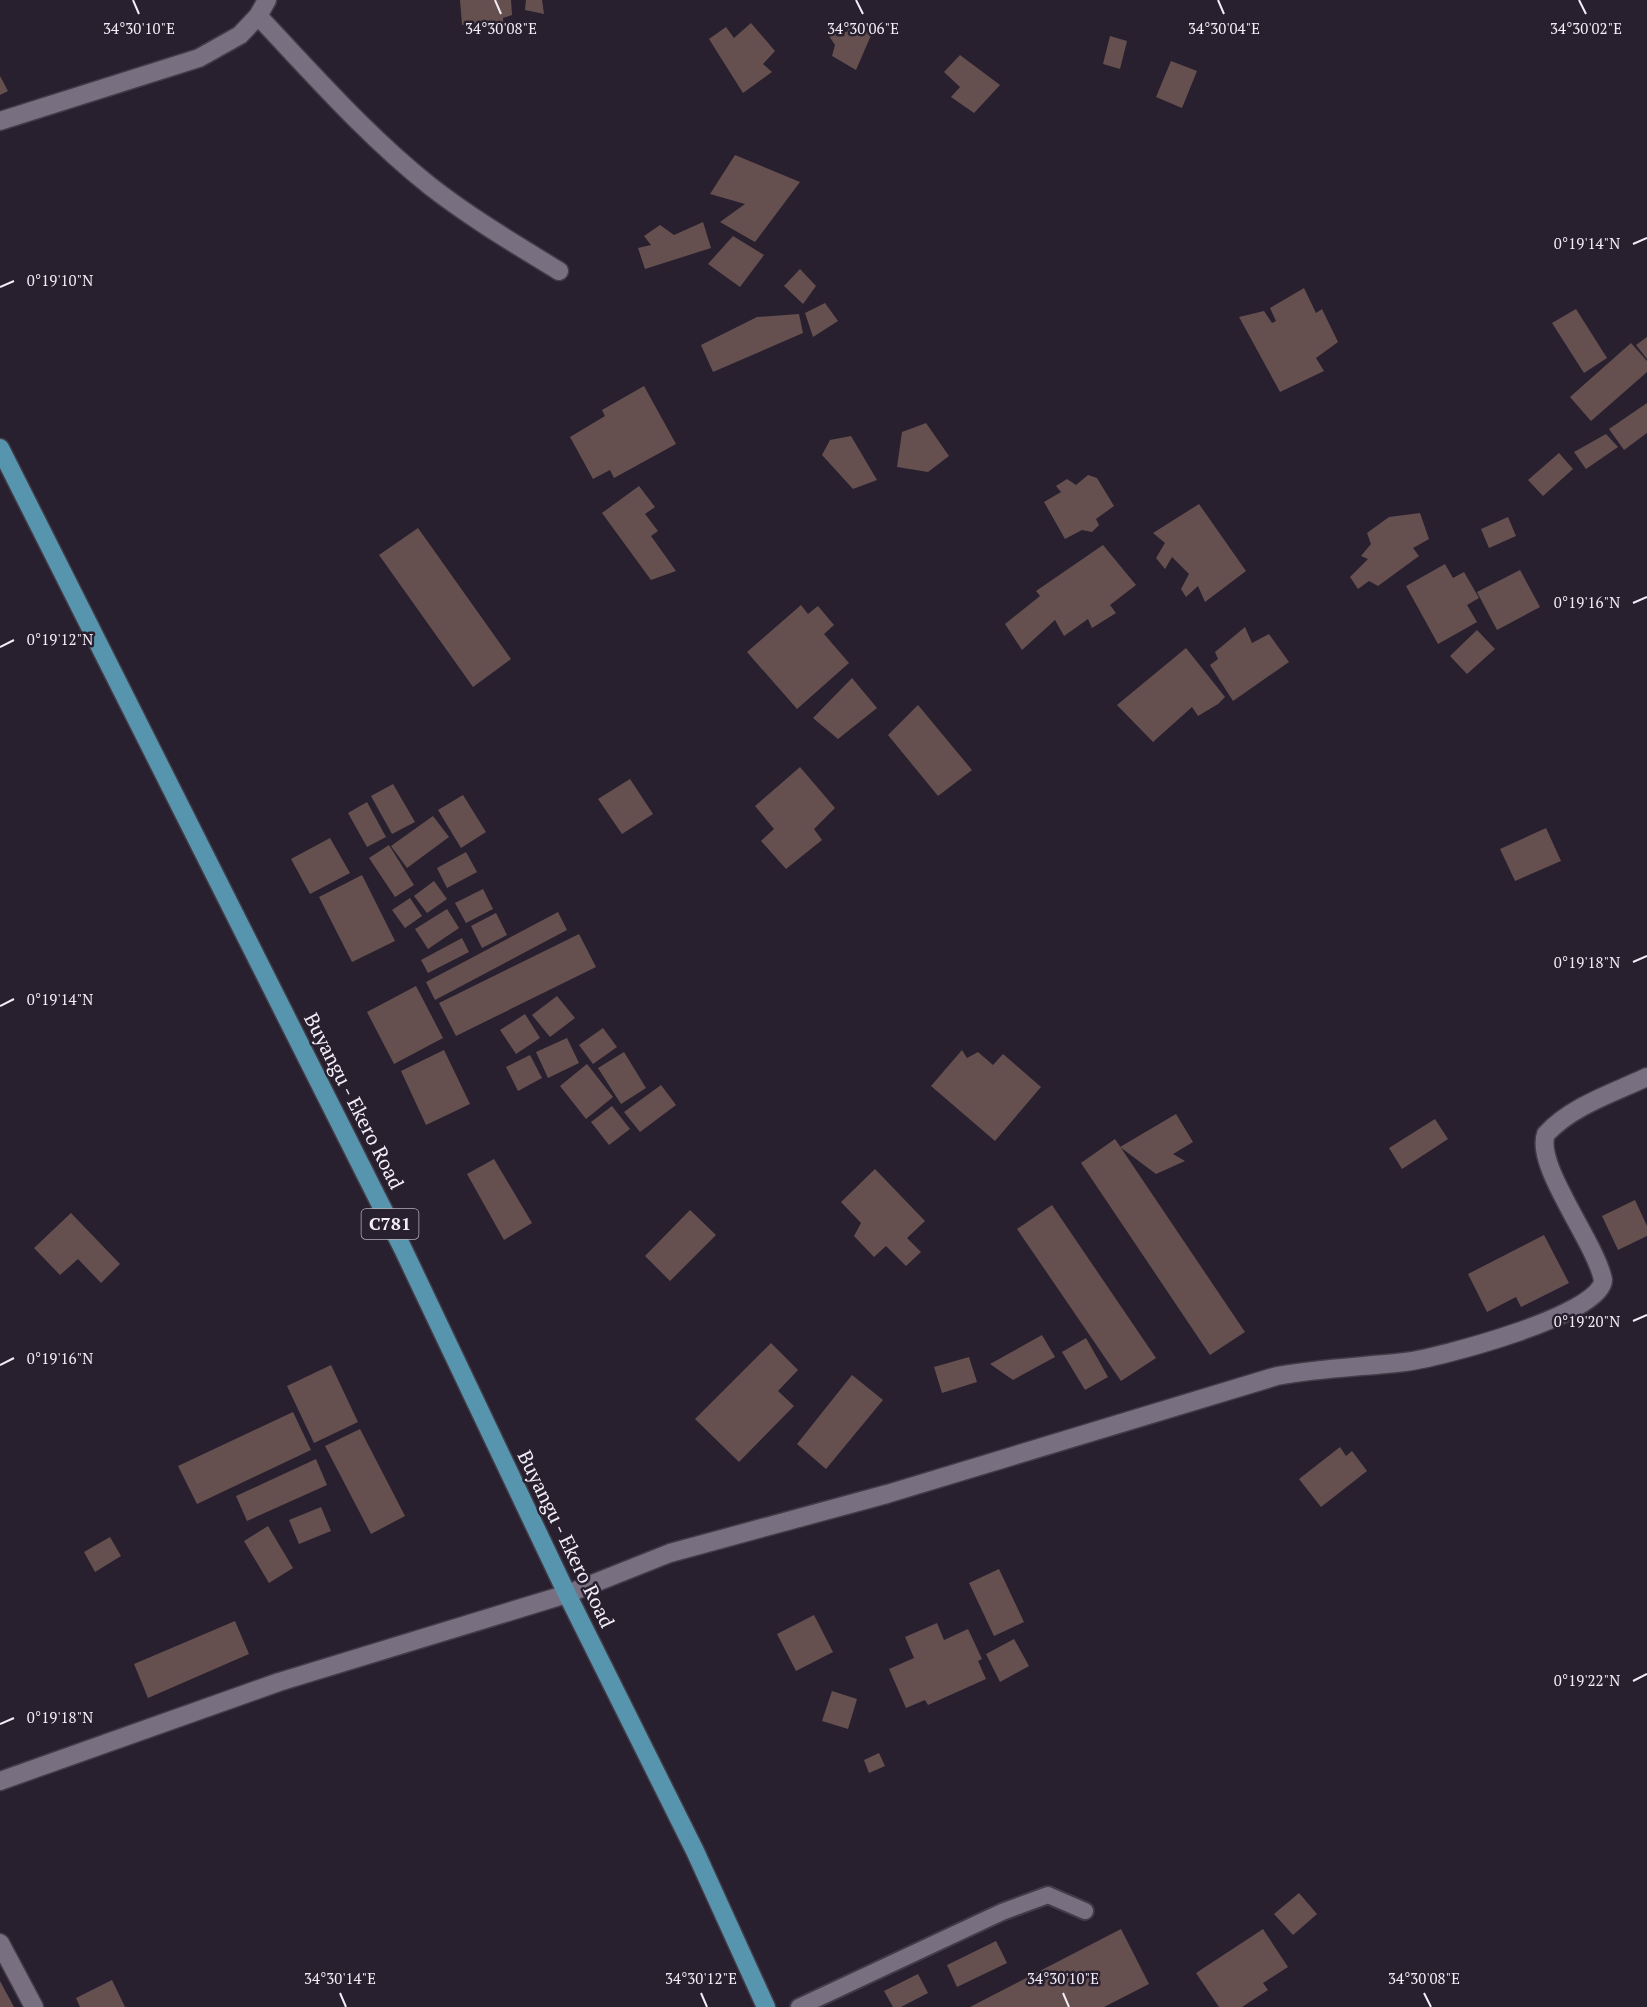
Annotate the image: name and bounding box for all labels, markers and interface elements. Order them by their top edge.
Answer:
text: 34°30'10"E [103,18,175,38]
text: 34°30'08"E [465,18,537,38]
text: 34°30'06"E [827,18,899,38]
text: 34°30'04"E [1188,18,1260,38]
text: 34°30'02"E [1550,18,1622,38]
text: 0°19'14"N [1554,233,1620,253]
text: 0°19'10"N [27,270,93,290]
text: 0°19'16"N [1554,592,1620,612]
text: 0°19'12"N [27,629,93,649]
text: 0°19'18"N [1554,952,1620,972]
text: 0°19'14"N [27,989,93,1009]
street label: Buyangu - Ekero Road [298,1008,411,1194]
road number: C781 [362,1209,418,1239]
text: 0°19'20"N [1554,1311,1620,1331]
text: 0°19'16"N [27,1348,93,1368]
street label: Buyangu - Ekero Road [512,1445,621,1632]
text: 0°19'22"N [1554,1670,1620,1690]
text: 0°19'18"N [27,1707,93,1727]
text: 34°30'14"E [304,1968,376,1988]
text: 34°30'12"E [665,1968,737,1988]
text: 34°30'10"E [1027,1968,1099,1988]
text: 34°30'08"E [1388,1968,1460,1988]

